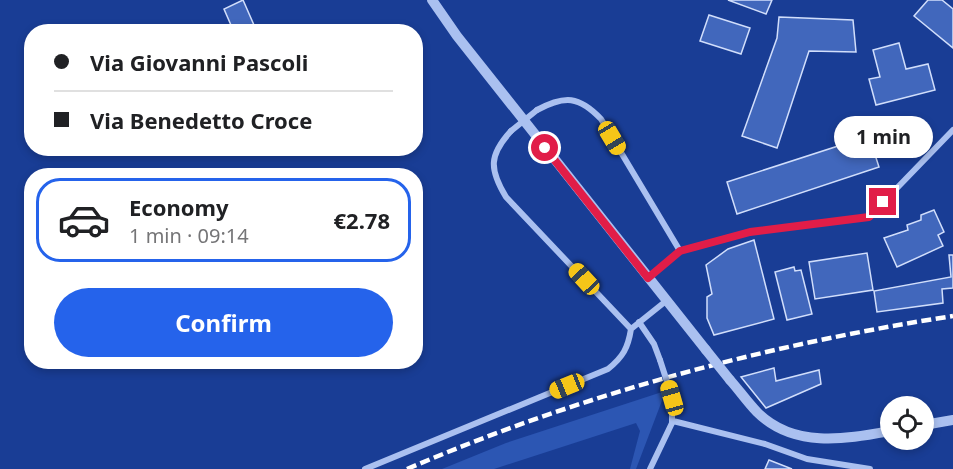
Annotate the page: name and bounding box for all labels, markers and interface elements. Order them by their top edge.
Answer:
text: Via Giovanni Pascoli [90,47,308,77]
text: Via Benedetto Croce [90,105,312,135]
callout: 1 min [834,115,932,157]
car [595,118,629,158]
text: 1 min [856,123,911,150]
route start [531,134,558,161]
route end [869,188,896,215]
text: Economy [129,192,228,222]
icon: car [57,193,111,247]
text: €2.78 [333,205,390,235]
text: 1 min · 09:14 [129,222,249,249]
car [565,260,603,298]
button: Confirm [54,288,393,357]
car [547,371,587,401]
car [658,378,686,418]
map controls [880,396,934,450]
button: locate [880,396,934,450]

